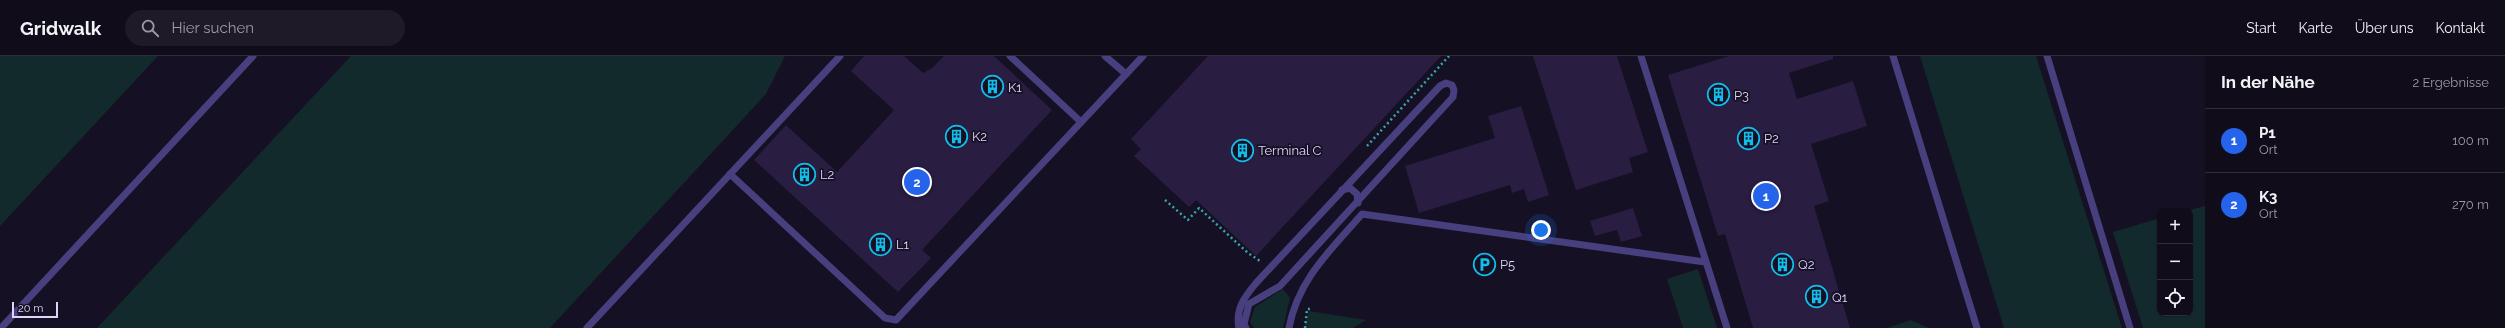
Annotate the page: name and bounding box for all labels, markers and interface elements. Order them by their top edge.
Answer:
search box [125,10,405,46]
text: Gridwalk [20,17,101,39]
icon: search [139,17,161,39]
text: Hier suchen [171,19,254,37]
text: Start [2246,20,2276,36]
text: Karte [2298,20,2333,36]
text: Über uns [2355,20,2414,36]
text: Kontakt [2436,20,2485,36]
text: In der Nähe [2221,72,2315,92]
building icon: K1 [979,74,1005,100]
text: 2 Ergebnisse [2412,75,2489,90]
place label: K1 [1008,80,1022,95]
building icon: P3 [1706,82,1732,108]
place label: P3 [1734,88,1749,103]
building icon: K2 [943,123,969,149]
text: P1 [2259,124,2276,142]
building icon: P2 [1735,125,1761,151]
place label: K2 [972,129,987,144]
place label: P2 [1764,131,1779,146]
text: 1 [2231,133,2237,148]
text: 100 m [2452,133,2489,148]
building icon: Terminal C [1229,137,1255,163]
text: Ort [2259,142,2278,157]
place label: Terminal C [1258,143,1322,158]
building icon: L2 [792,161,818,187]
place label: L2 [820,167,835,182]
pin: 2 [904,167,930,197]
pin: 1 [1753,181,1779,211]
text: K3 [2259,188,2277,206]
text: 2 [2230,197,2238,212]
text: 270 m [2452,197,2489,212]
text: Ort [2259,206,2278,221]
map controls [2157,208,2193,316]
button: + [2157,208,2193,244]
your location [1531,220,1551,240]
building icon: L1 [867,231,893,257]
place label: L1 [896,237,910,252]
button: − [2157,244,2193,280]
parking icon: P5 [1472,251,1498,277]
building icon: Q2 [1770,251,1796,277]
place label: P5 [1500,257,1515,272]
place label: Q2 [1798,257,1815,272]
button: locate [2157,280,2193,316]
building icon: Q1 [1804,284,1830,310]
place label: Q1 [1832,290,1848,305]
scale bar [12,300,58,319]
text: 20 m [18,302,43,315]

